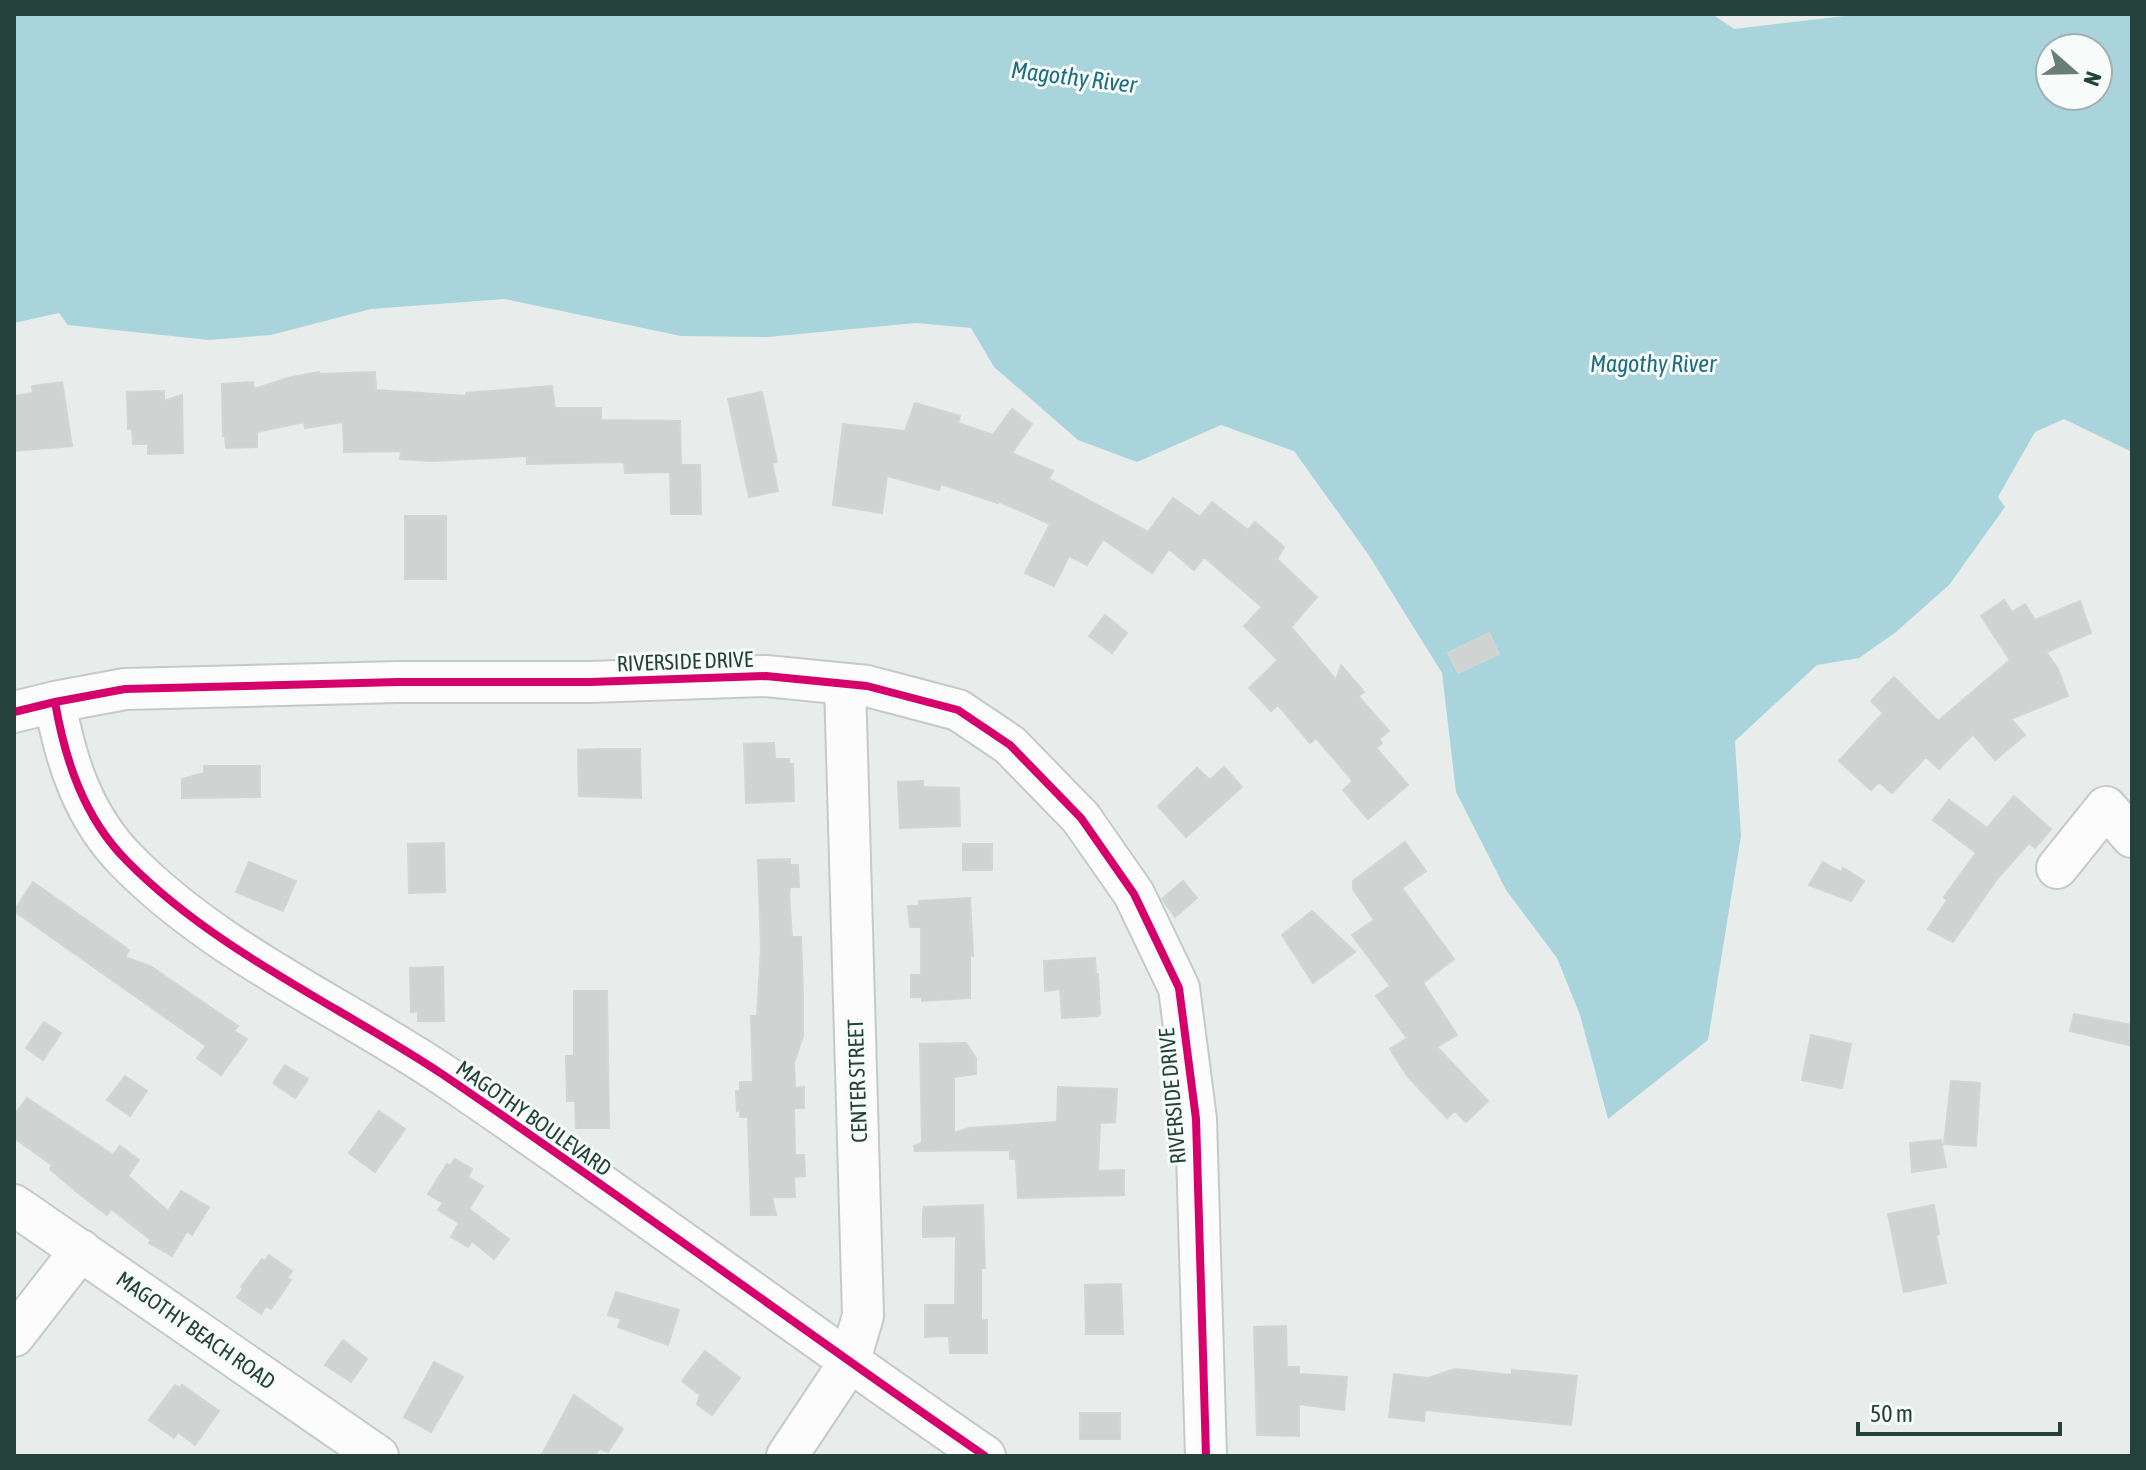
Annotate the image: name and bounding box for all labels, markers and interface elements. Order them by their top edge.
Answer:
north arrow [2034,32,2114,112]
water label: Magothy River [1010,56,1139,98]
text: N [2078,68,2107,89]
water label: Magothy River [1590,350,1717,377]
street label: RIVERSIDE DRIVE [616,646,754,676]
street label: CENTER STREET [842,1018,872,1143]
street label: RIVERSIDE DRIVE [1153,1026,1191,1165]
street label: MAGOTHY BOULEVARD [451,1055,617,1181]
street label: MAGOTHY BEACH ROAD [112,1265,280,1395]
scale bar [1858,1386,2060,1436]
text: 50 m [1870,1400,1913,1427]

